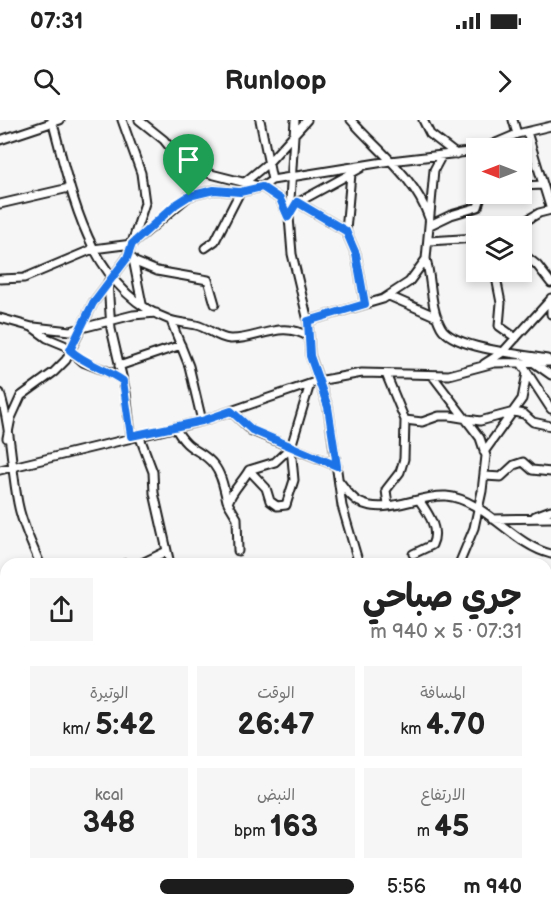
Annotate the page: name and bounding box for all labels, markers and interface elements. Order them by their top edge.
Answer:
text: 07:31 [30,8,83,35]
icon: search [30,65,63,98]
text: Runloop [225,65,326,97]
icon: forward [488,65,521,98]
pin [163,134,214,196]
north arrow [466,138,532,204]
map controls [466,138,532,282]
icon: arrive [172,143,205,176]
button: layers [466,216,532,282]
text: جري صباحي [362,577,522,617]
button: share [30,578,93,641]
text: 07:31 · 5 × 940 m [370,620,522,644]
text: الوتيرة [90,684,128,703]
text: الوقت [257,684,295,703]
text: المسافة [420,684,466,703]
text: 5:42 [95,707,155,743]
text: 26:47 [237,707,315,743]
text: 4.70 [426,707,485,743]
text: /km [63,720,95,739]
text: km [401,720,426,739]
text: kcal [95,786,123,805]
text: النبض [257,786,295,805]
text: الارتفاع [421,786,465,805]
text: 348 [82,805,136,841]
text: 163 [270,809,318,845]
text: 45 [434,809,469,845]
text: bpm [234,822,270,841]
text: m [417,822,434,841]
text: 5:56 [387,875,426,899]
text: 940 m [464,875,522,899]

